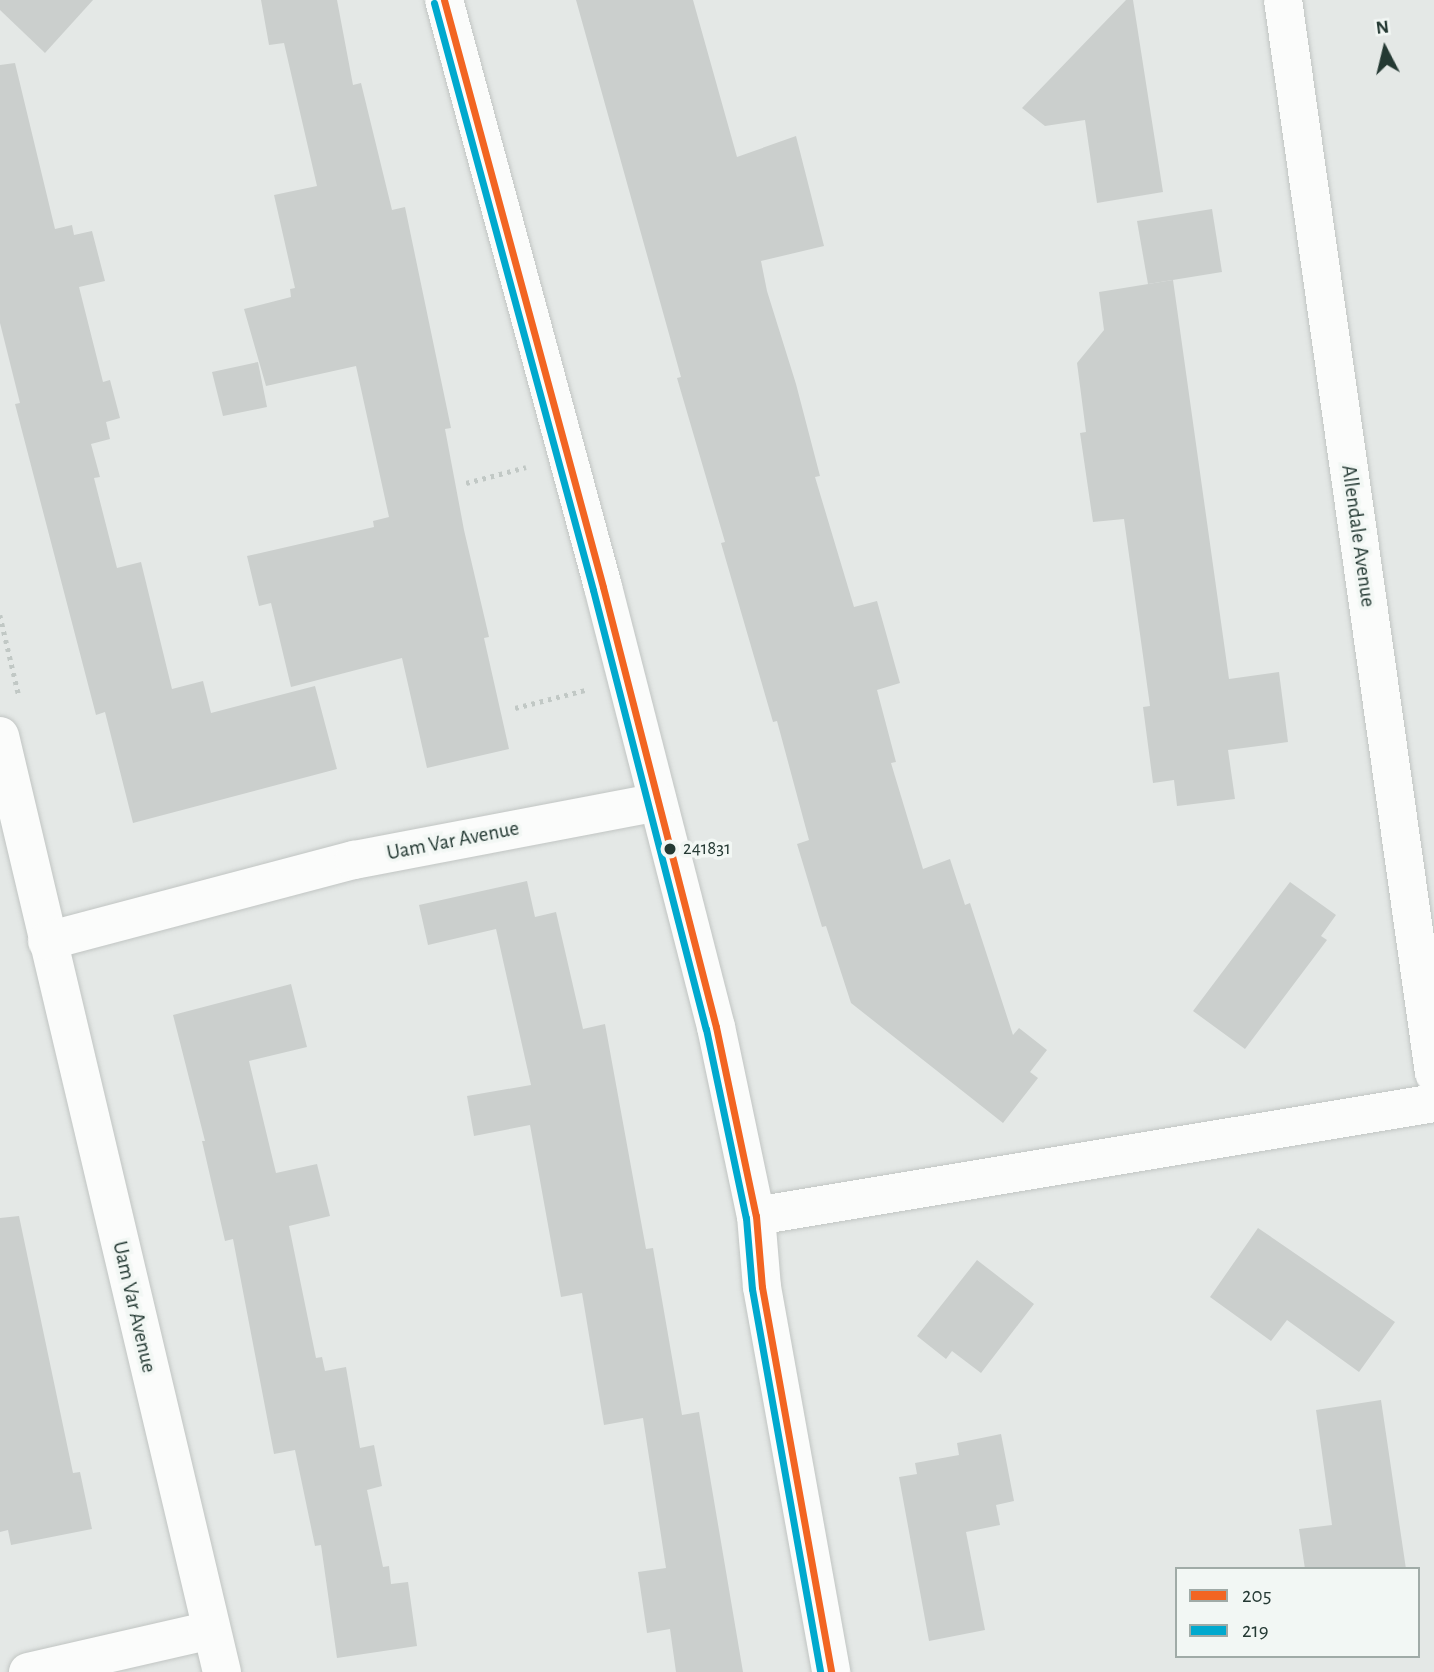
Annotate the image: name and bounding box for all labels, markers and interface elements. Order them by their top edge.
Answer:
north arrow [1350,14,1420,84]
text: N [1375,17,1390,38]
street label: Allendale Avenue [1336,463,1380,609]
street label: Uam Var Avenue [385,816,521,866]
place label: 241831 [683,838,731,860]
marker: 241831 [663,842,677,856]
street label: Uam Var Avenue [107,1239,161,1375]
legend [1175,1567,1420,1658]
text: 205 [1242,1585,1271,1606]
text: 219 [1242,1620,1269,1641]

